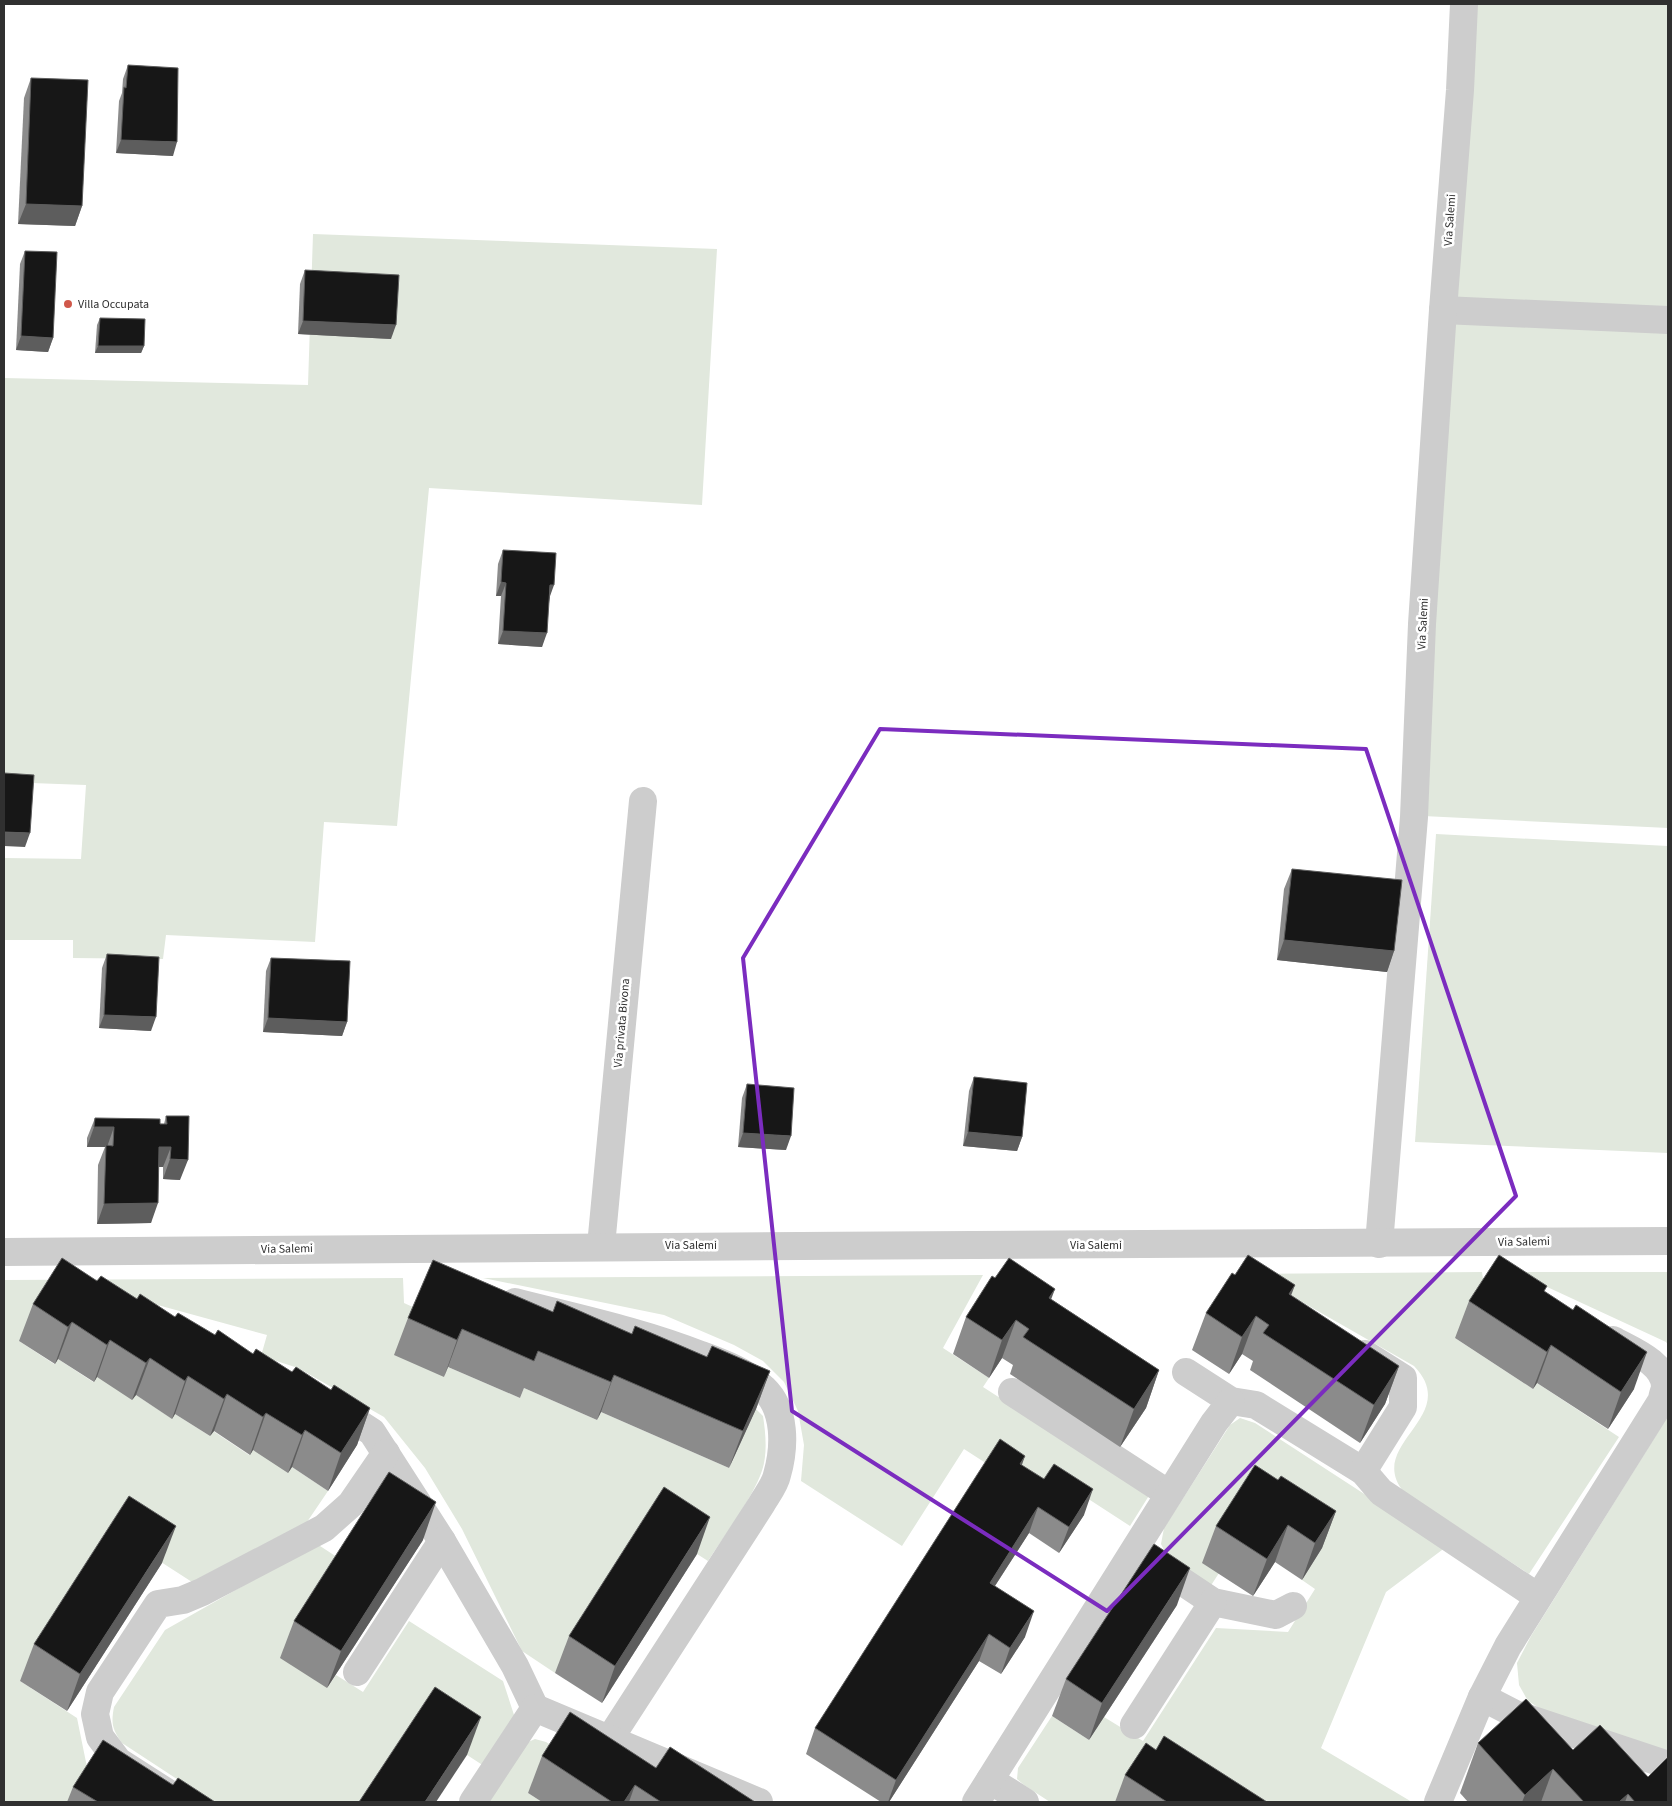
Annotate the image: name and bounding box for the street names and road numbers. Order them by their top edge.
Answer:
street label: Via Salemi [1440,193,1460,247]
street label: Via Salemi [1413,598,1433,650]
street label: Via privata Bivona [610,978,634,1068]
street label: Via Salemi [1498,1233,1550,1251]
street label: Via Salemi [665,1237,717,1254]
street label: Via Salemi [1070,1237,1122,1254]
street label: Via Salemi [261,1240,313,1258]

